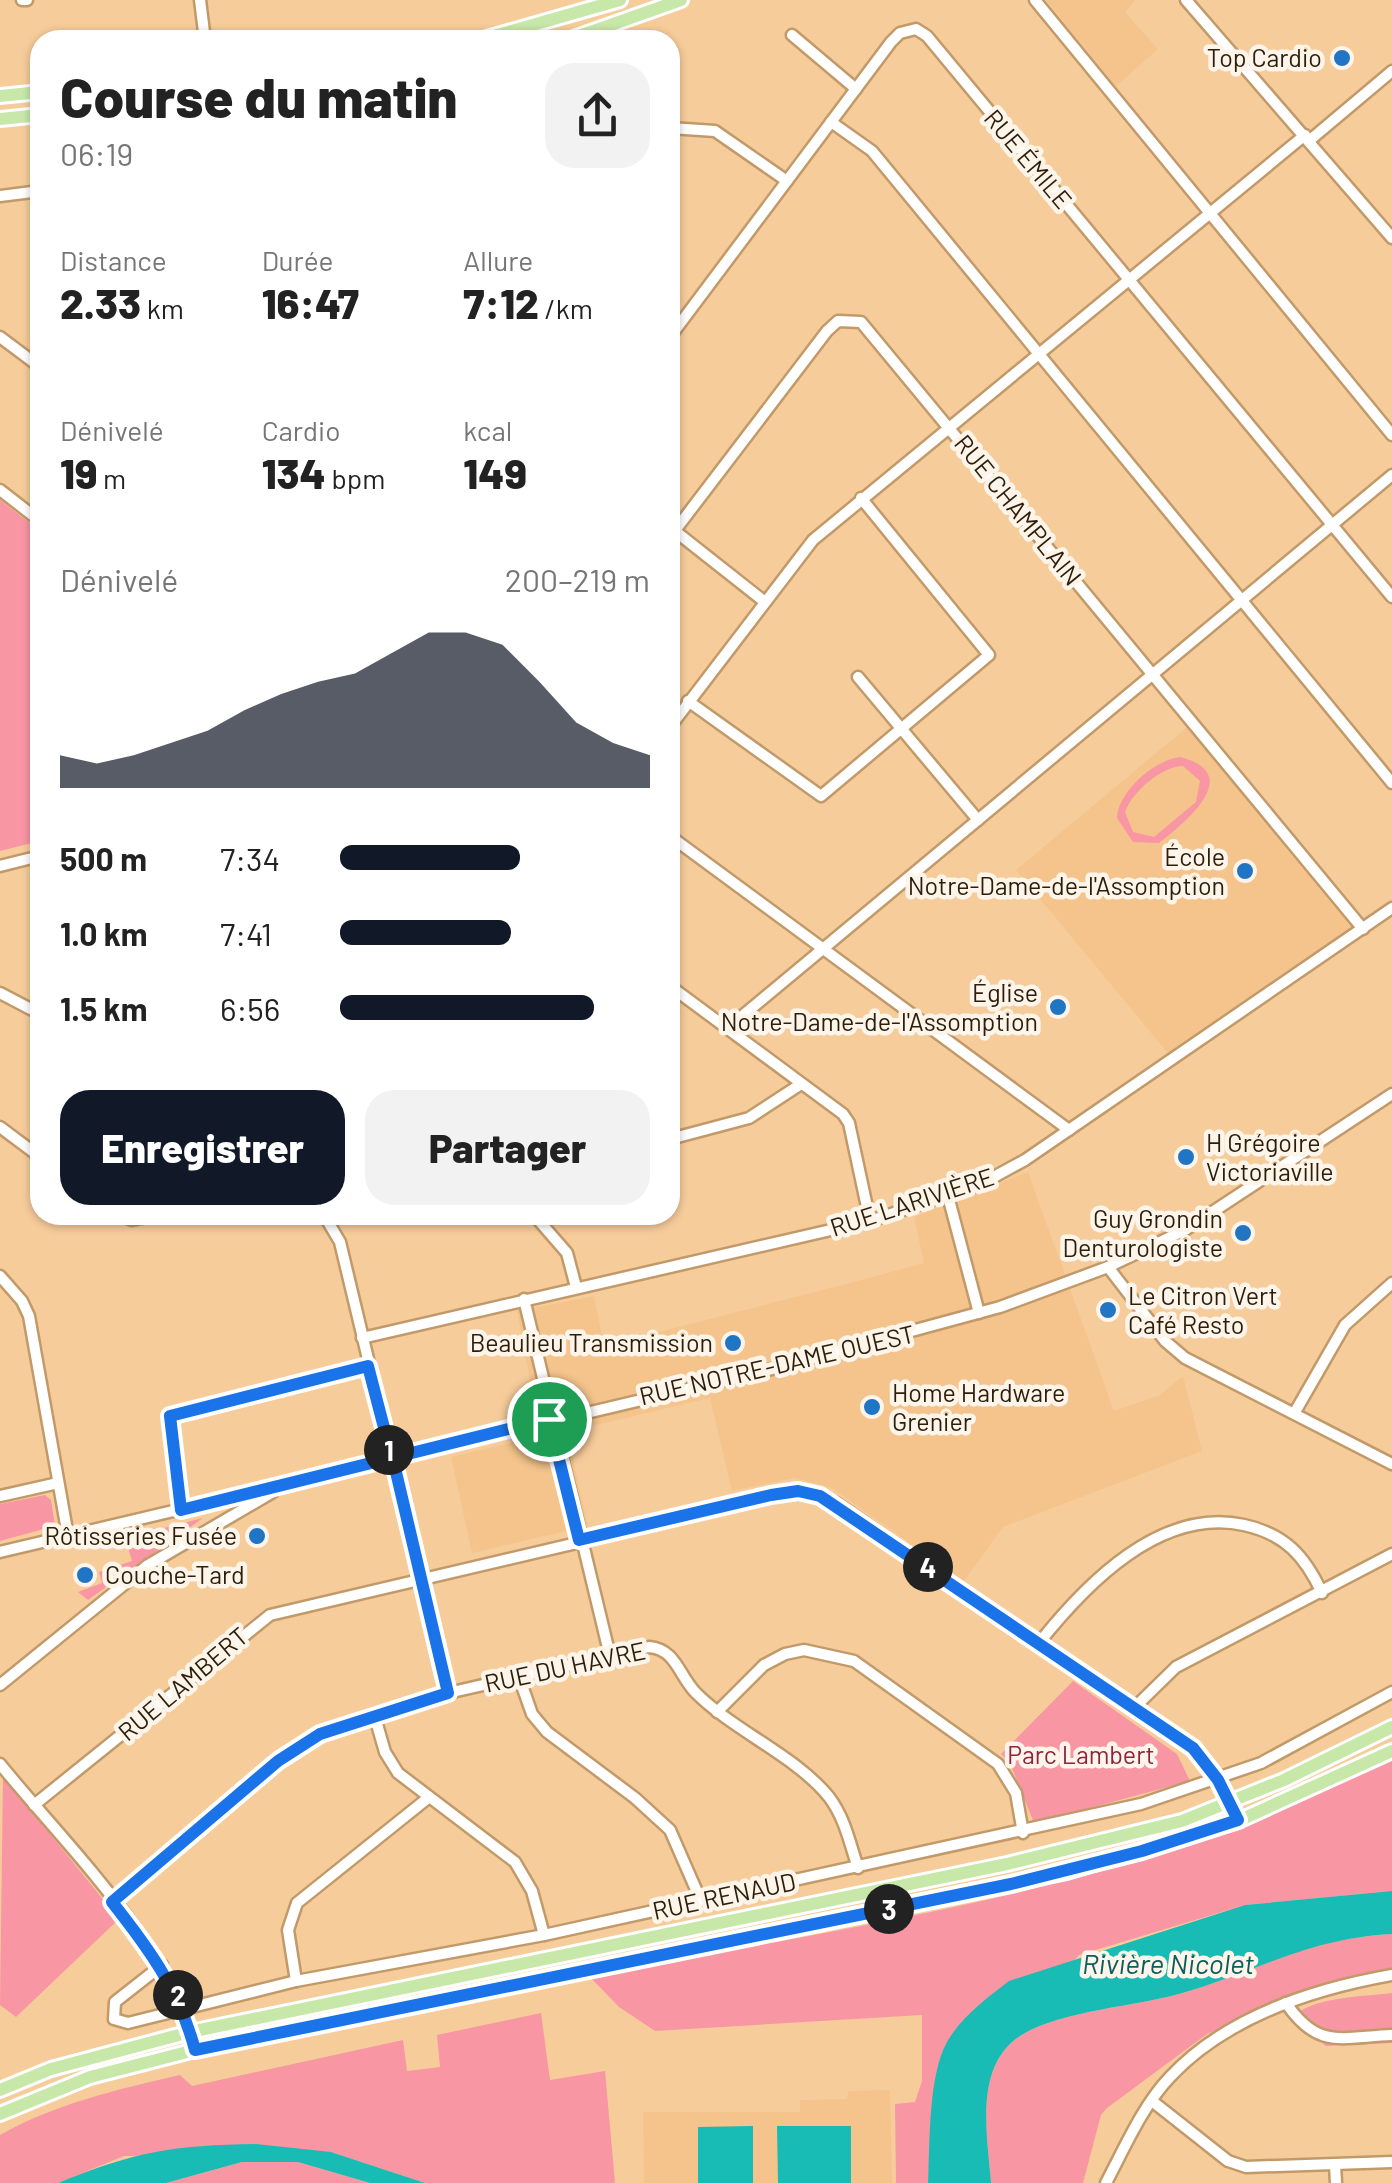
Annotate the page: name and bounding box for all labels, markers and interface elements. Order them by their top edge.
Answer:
place label: Top Cardio [1207,42,1322,72]
marker: Top Cardio [1331,47,1353,69]
text: Course du matin [60,63,458,129]
button: share [545,63,650,168]
street label: RUE ÉMILE [979,103,1079,214]
text: 06:19 [60,134,133,172]
text: Distance [60,243,167,277]
text: Durée [262,243,333,277]
text: Allure [463,243,533,277]
text: 2.33 [60,277,141,327]
text: 16:47 [262,277,359,327]
text: 7:12 [463,277,539,327]
text: km [141,291,184,325]
text: /km [539,291,593,325]
text: Dénivelé [60,413,164,447]
text: Cardio [262,413,341,447]
text: kcal [463,413,512,447]
street label: RUE CHAMPLAIN [949,428,1089,591]
text: 19 [60,447,97,497]
text: 134 [262,447,326,497]
text: 149 [463,447,527,497]
text: m [97,461,126,495]
text: bpm [326,461,385,495]
text: Dénivelé [60,560,178,598]
text: 200–219 m [505,560,650,598]
text: 500 m [60,839,147,877]
text: 7:34 [220,839,280,877]
place label: École Notre-Dame-de-l'Assomption [908,841,1225,900]
marker: École Notre-Dame-de-l'Assomption [1234,860,1256,882]
text: 1.0 km [60,914,148,952]
text: 7:41 [220,914,272,952]
place label: Église Notre-Dame-de-l'Assomption [721,977,1038,1036]
text: 1.5 km [60,989,147,1027]
text: 6:56 [220,989,280,1027]
marker: Église Notre-Dame-de-l'Assomption [1047,996,1069,1018]
button: Enregistrer [60,1090,345,1205]
button: Partager [365,1090,650,1205]
place label: H Grégoire Victoriaville [1206,1127,1334,1186]
marker: H Grégoire Victoriaville [1175,1146,1197,1168]
street label: RUE LARIVIÈRE [826,1160,997,1242]
place label: Guy Grondin Denturologiste [1062,1203,1223,1262]
marker: Guy Grondin Denturologiste [1232,1222,1254,1244]
place label: Le Citron Vert Café Resto [1128,1280,1278,1339]
marker: Le Citron Vert Café Resto [1097,1299,1119,1321]
street label: RUE NOTRE-DAME OUEST [636,1318,917,1410]
place label: Beaulieu Transmission [470,1327,713,1357]
marker: Beaulieu Transmission [722,1332,744,1354]
pin [507,1377,592,1462]
place label: Home Hardware Grenier [892,1377,1065,1436]
icon: arrive [522,1392,577,1447]
marker: Home Hardware Grenier [861,1396,883,1418]
pin: 1 [364,1425,414,1475]
text: 1 [384,1433,394,1467]
place label: Rôtisseries Fusée [45,1520,237,1550]
marker: Rôtisseries Fusée [246,1525,268,1547]
pin: 4 [903,1542,953,1592]
text: 4 [920,1550,936,1584]
place label: Couche-Tard [105,1559,245,1589]
marker: Couche-Tard [74,1564,96,1586]
street label: RUE LAMBERT [111,1620,253,1746]
street label: RUE DU HAVRE [481,1634,648,1698]
park label: Parc Lambert [1007,1739,1155,1769]
street label: RUE RENAUD [649,1865,798,1925]
pin: 3 [864,1884,914,1934]
text: 3 [881,1892,897,1926]
water label: Rivière Nicolet [1082,1946,1254,1980]
pin: 2 [153,1970,203,2020]
text: 2 [170,1978,186,2012]

